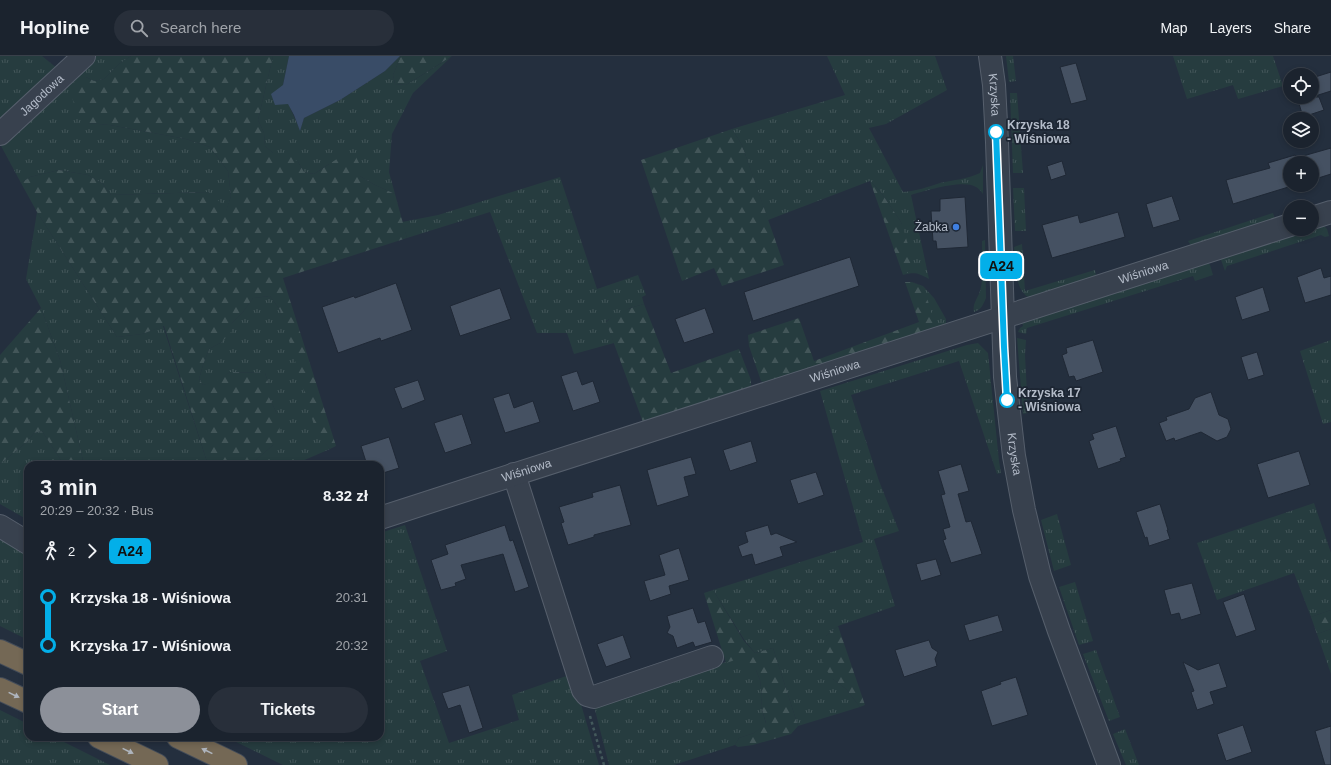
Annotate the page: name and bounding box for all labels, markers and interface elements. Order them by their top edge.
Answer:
search box [114,10,394,46]
text: Hopline [20,17,90,38]
icon: search [128,17,150,39]
text: Search here [160,19,241,36]
text: Map [1160,20,1188,36]
text: Layers [1210,20,1252,36]
text: Share [1274,20,1311,36]
map controls [1283,68,1319,236]
button: locate [1283,68,1319,104]
street label: Jagodowa [17,71,67,119]
street label: Krzyska [985,73,1003,117]
button: layers [1283,112,1319,148]
place label: Krzyska 18 - Wiśniowa [1007,118,1070,146]
marker: Krzyska 18 - Wiśniowa [988,124,1004,140]
button: + [1283,156,1319,192]
button: − [1283,200,1319,236]
place label: Żabka [915,220,948,234]
marker: Żabka [951,222,961,232]
line badge: A24 [978,253,1024,279]
text: A24 [988,258,1014,274]
street label: Wiśniowa [1117,258,1170,287]
street label: Wiśniowa [808,357,862,386]
place label: Krzyska 17 - Wiśniowa [1018,386,1081,414]
marker: Krzyska 17 - Wiśniowa [999,392,1015,408]
street label: Krzyska [1004,432,1024,477]
street label: Wiśniowa [500,456,553,485]
text: 3 min [40,475,97,500]
text: 8.32 zł [323,487,368,504]
text: 20:29 – 20:32 · Bus [40,503,153,518]
icon: walk [40,540,62,562]
icon: forward [81,540,103,562]
text: A24 [117,543,143,559]
text: 2 [68,544,75,559]
text: Krzyska 18 - Wiśniowa [70,589,231,606]
text: 20:31 [335,590,368,605]
text: Krzyska 17 - Wiśniowa [70,637,231,654]
text: 20:32 [335,638,368,653]
button: Start [40,687,200,733]
button: Tickets [208,687,368,733]
one-way arrow [8,692,20,698]
one-way arrow [122,748,134,754]
one-way arrow [201,748,213,754]

